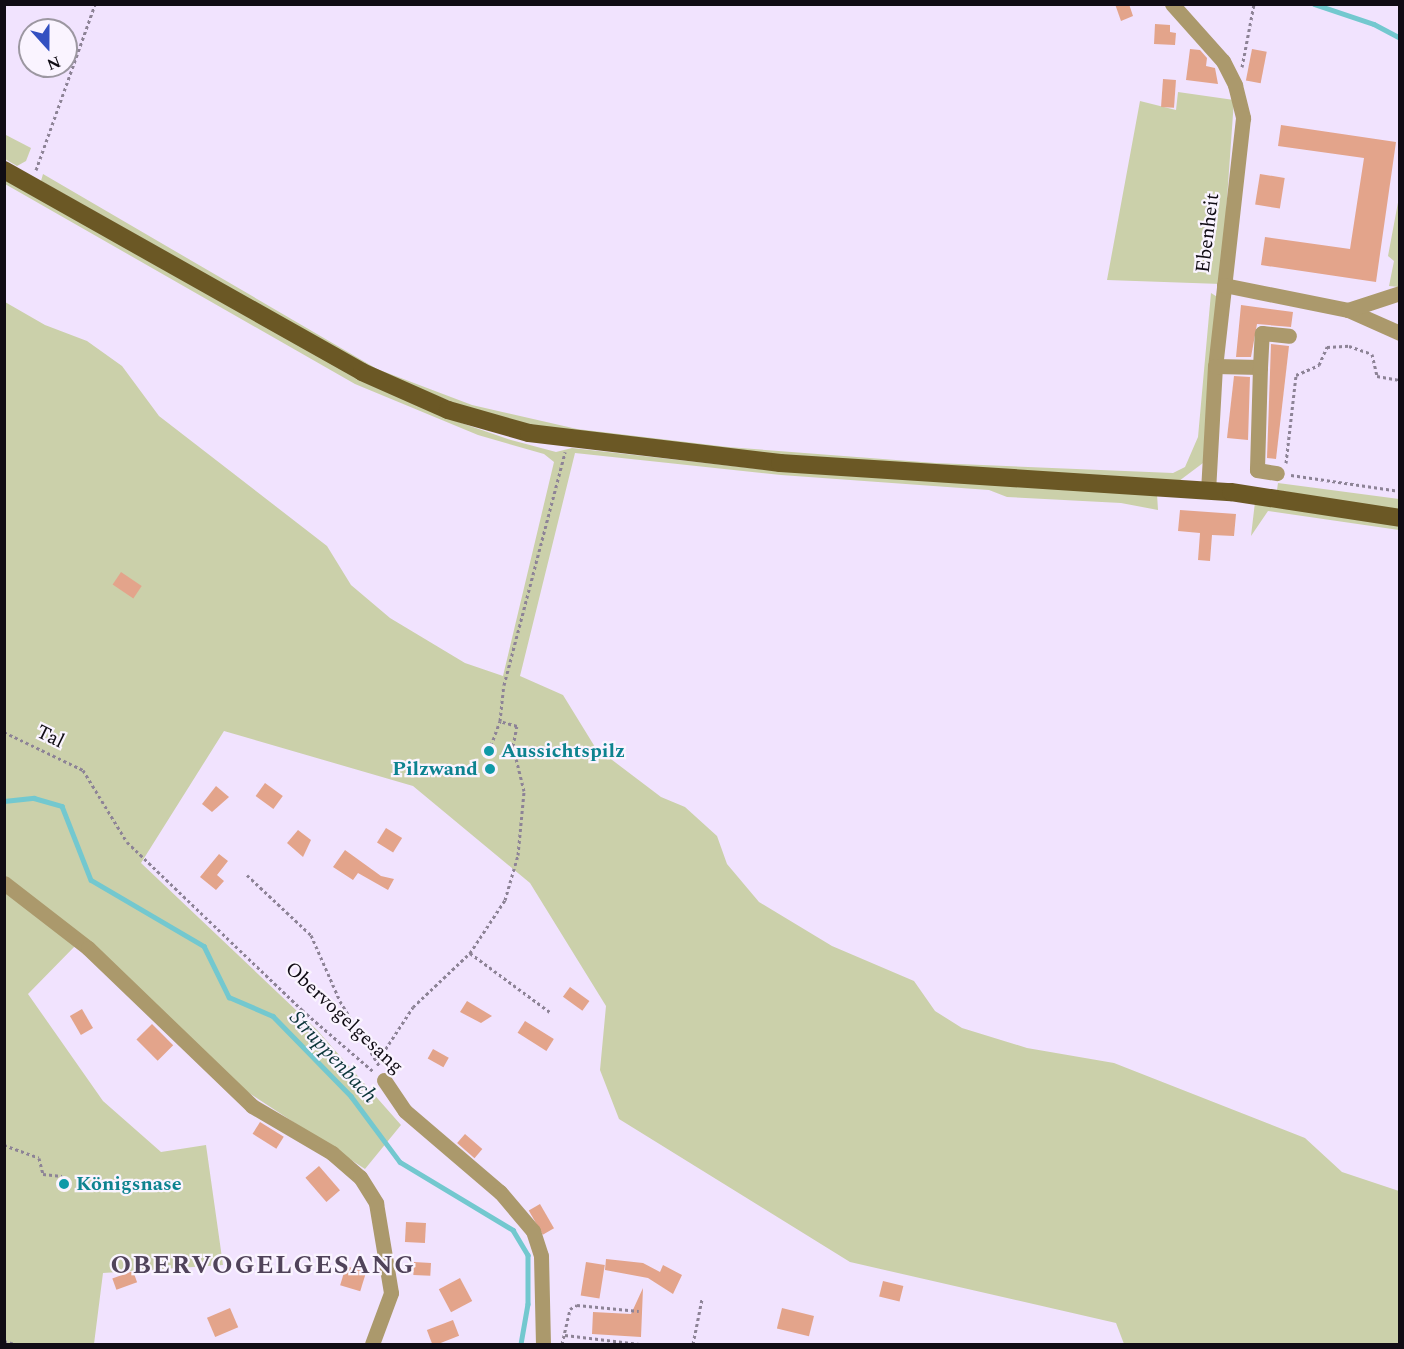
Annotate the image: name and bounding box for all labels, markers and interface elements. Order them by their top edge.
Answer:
north arrow [18,18,78,78]
text: N [43,49,64,76]
street label: Ebenheit [1191,192,1225,274]
street label: Tal [32,720,68,754]
place label: Aussichtspilz [501,739,625,763]
marker: Aussichtspilz [482,744,496,758]
place label: Pilzwand [392,757,478,781]
marker: Pilzwand [483,762,497,776]
street label: Obervogelgesang [280,957,408,1079]
water label: Struppenbach [284,1006,382,1108]
place label: Königsnase [76,1172,182,1196]
marker: Königsnase [57,1177,71,1191]
district label: OBERVOGELGESANG [111,1250,415,1282]

